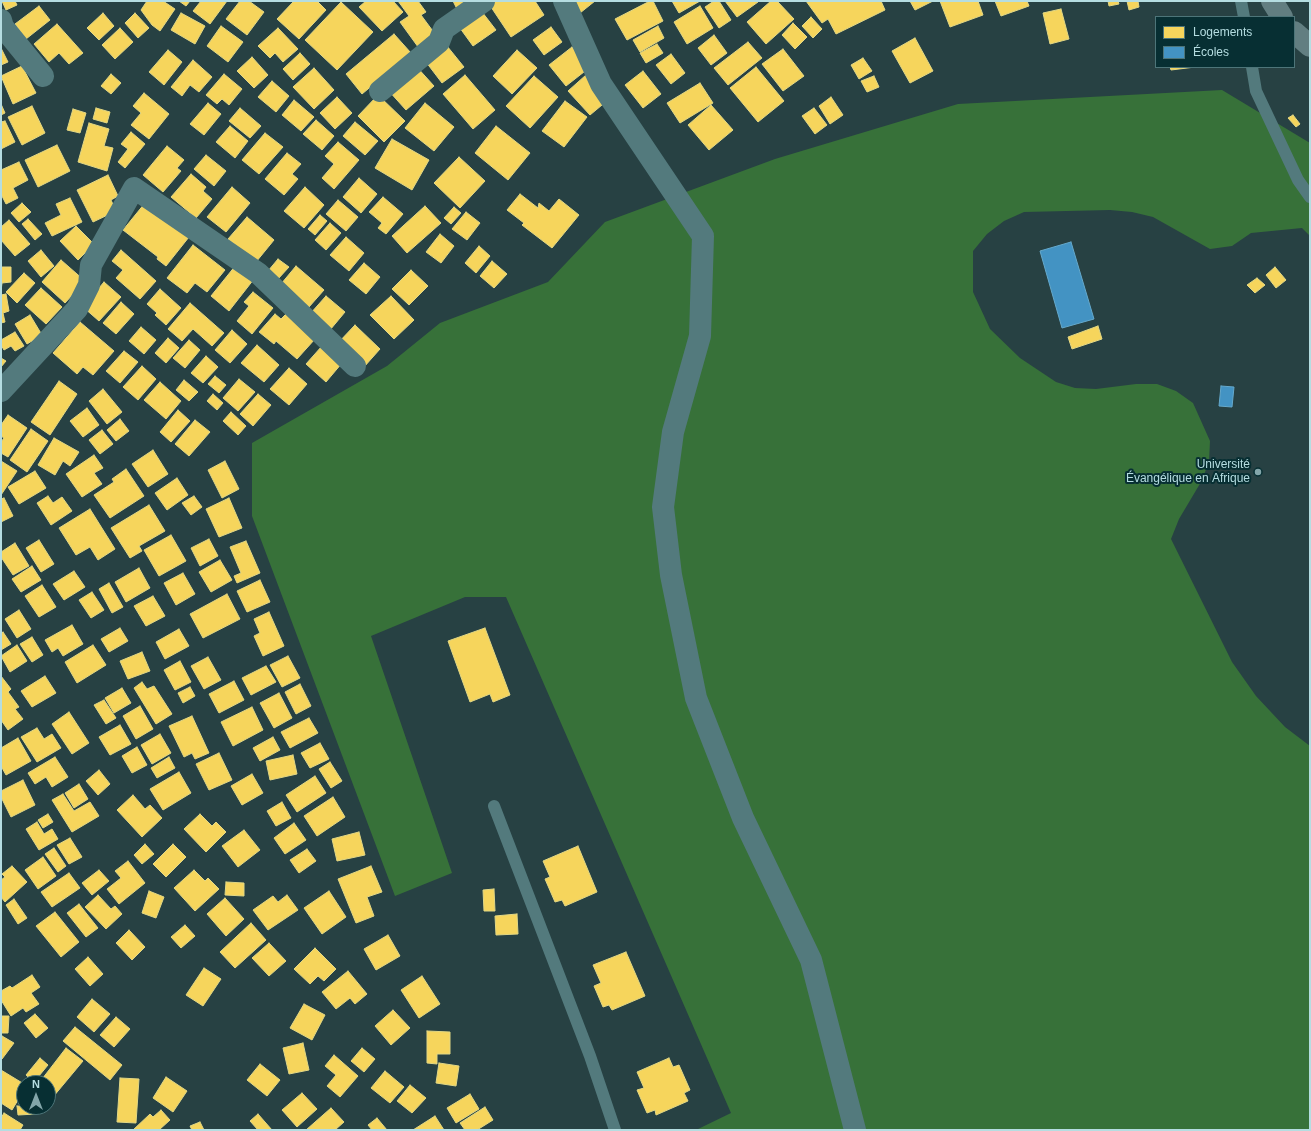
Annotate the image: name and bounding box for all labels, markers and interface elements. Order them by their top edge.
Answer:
legend [1155,16,1295,68]
text: Logements [1193,25,1252,39]
text: Écoles [1193,45,1229,59]
place label: Université Évangélique en Afrique [1126,458,1250,486]
marker: Université Évangélique en Afrique [1253,467,1263,477]
north arrow [16,1075,56,1115]
text: N [32,1078,40,1090]

